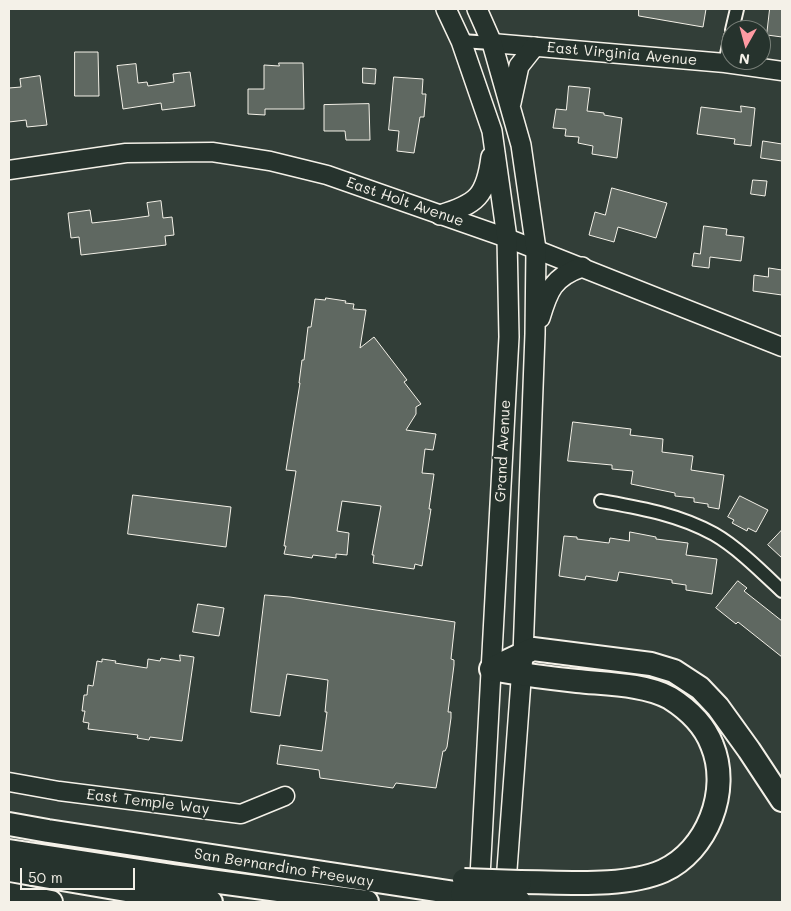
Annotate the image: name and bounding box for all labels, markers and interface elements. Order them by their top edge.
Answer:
north arrow [721,20,771,70]
street label: East Virginia Avenue [546,38,698,70]
text: N [738,49,751,69]
street label: East Holt Avenue [344,173,466,231]
street label: Grand Avenue [491,399,515,503]
street label: East Temple Way [86,786,210,818]
street label: San Bernardino Freeway [193,845,375,891]
scale bar [22,858,138,890]
text: 50 m [28,867,63,887]

